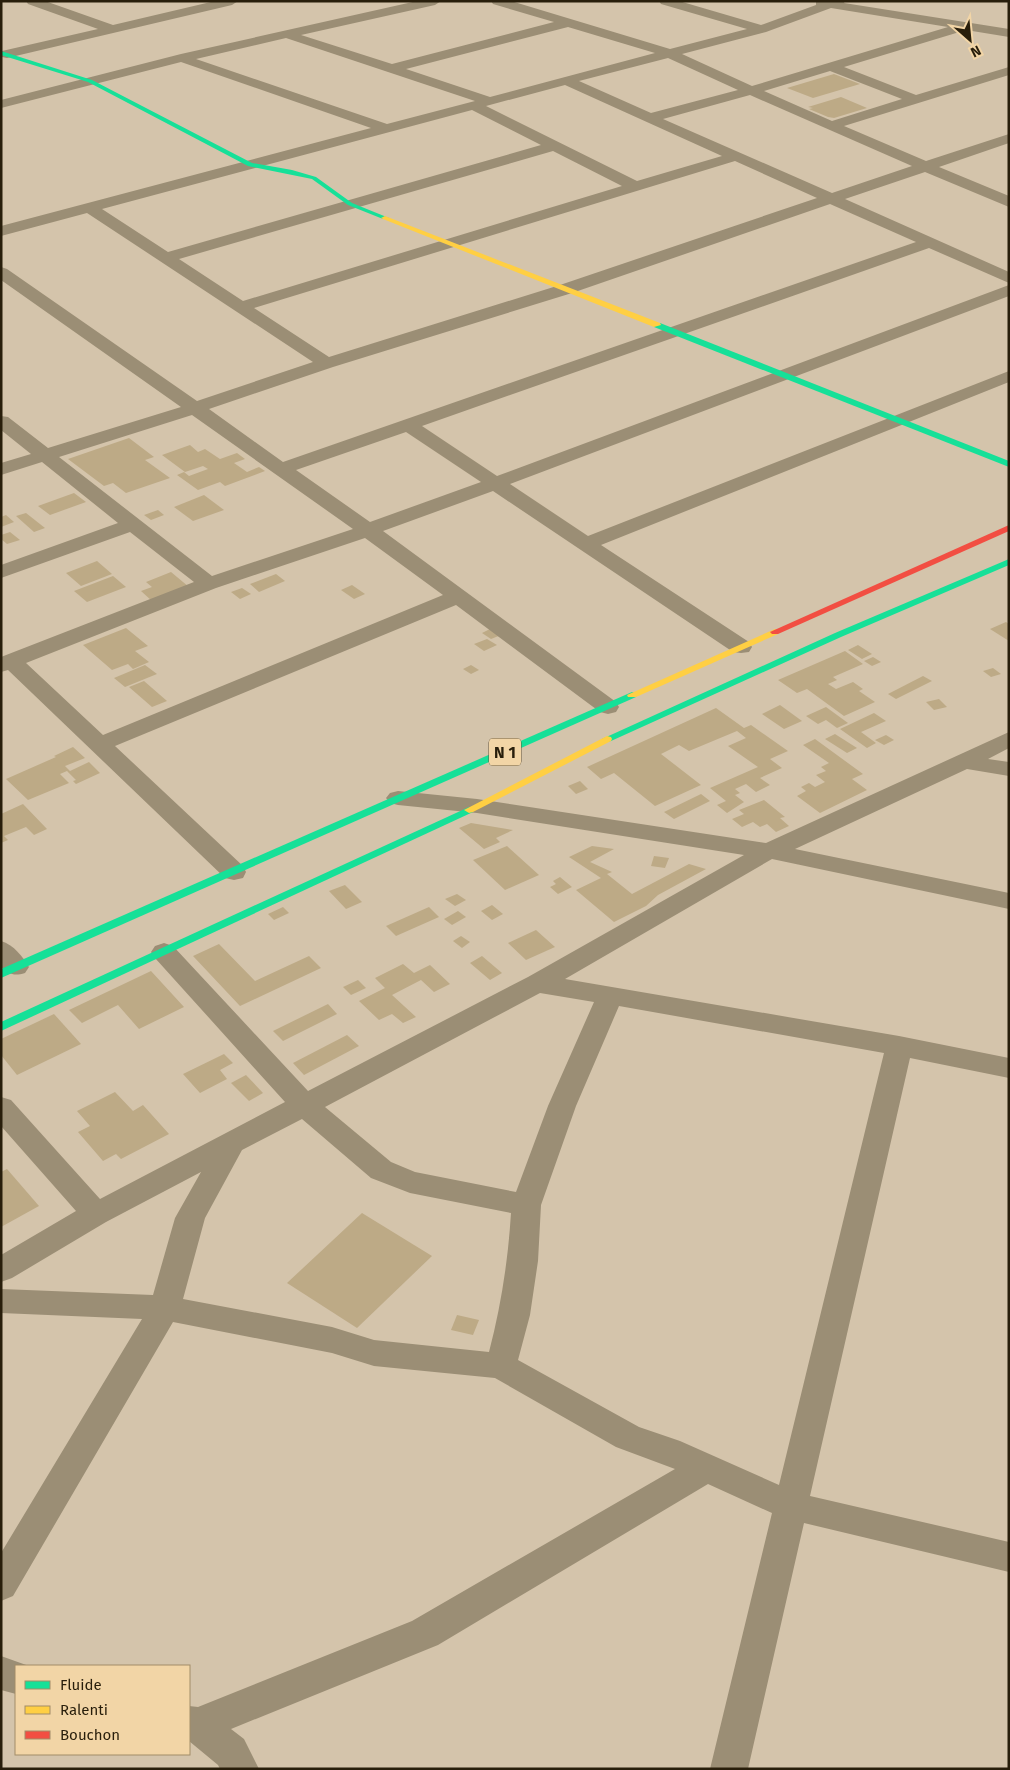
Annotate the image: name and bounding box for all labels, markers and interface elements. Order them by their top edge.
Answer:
north arrow [945,15,995,65]
text: N [968,41,984,61]
road number: N 1 [489,739,521,766]
legend [15,1665,190,1755]
text: Fluide [60,1676,102,1694]
text: Ralenti [60,1701,108,1719]
text: Bouchon [60,1726,120,1744]

